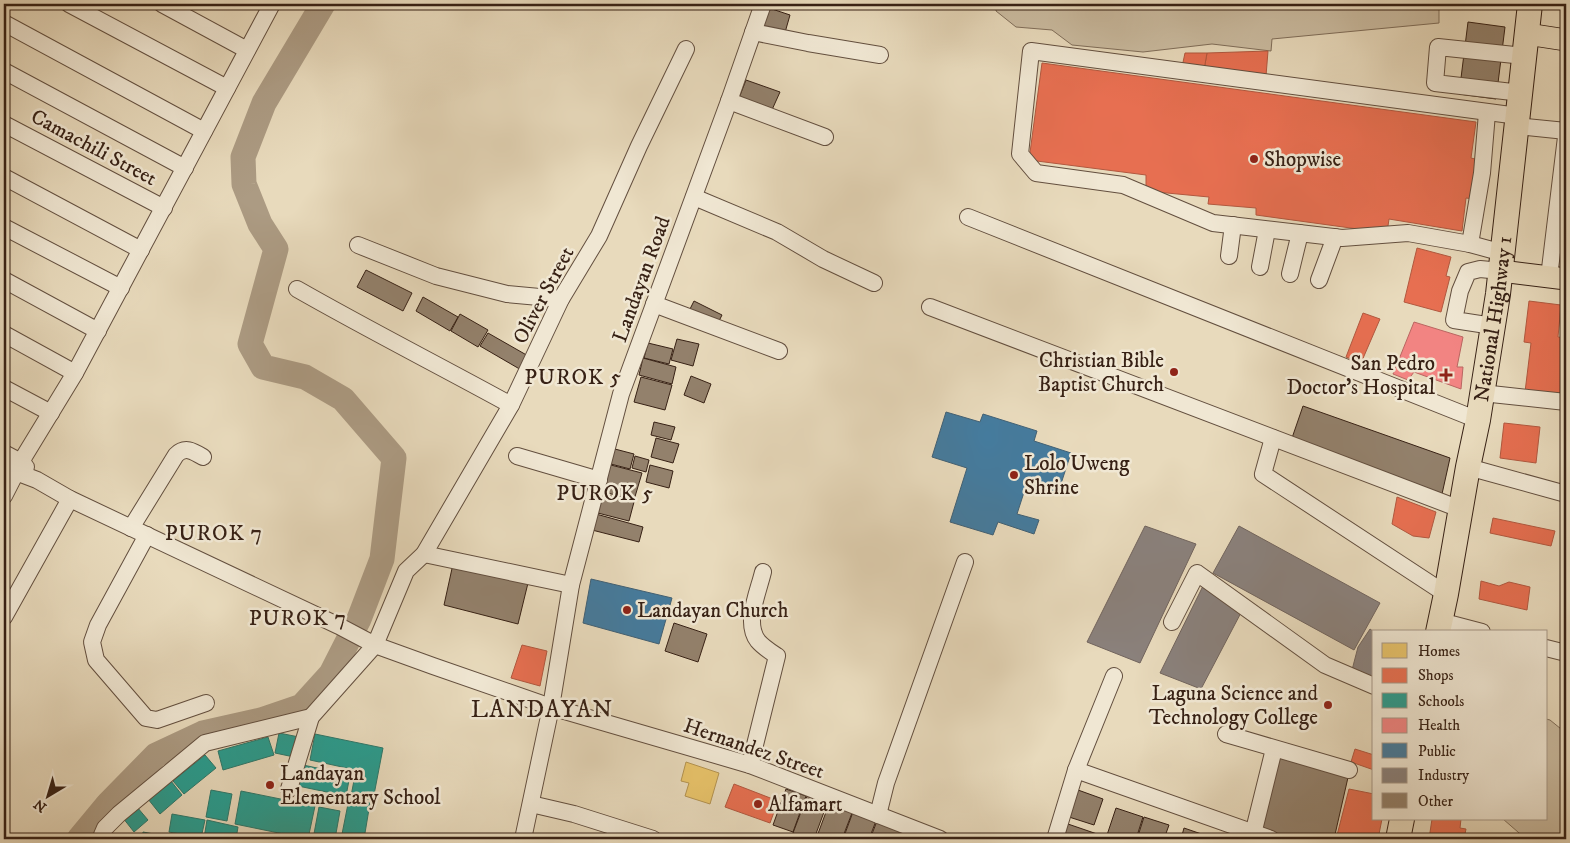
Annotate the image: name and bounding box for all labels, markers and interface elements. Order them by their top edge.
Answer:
street label: Camachili Street [26,104,161,192]
place label: Shopwise [1264,147,1342,173]
marker: Shopwise [1248,153,1260,165]
street label: Landayan Road [607,212,677,346]
street label: National Highway 1 [1469,235,1518,404]
street label: Oliver Street [507,242,580,348]
place label: Christian Bible Baptist Church [1038,348,1164,398]
place label: San Pedro Doctor's Hospital [1286,351,1436,401]
district label: PUROK 5 [524,364,622,391]
marker: Christian Bible Baptist Church [1168,366,1180,378]
marker: San Pedro Doctor's Hospital [1439,368,1453,382]
place label: Lolo Uweng Shrine [1024,451,1130,501]
marker: Lolo Uweng Shrine [1008,469,1020,481]
district label: PUROK 5 [556,480,654,507]
district label: PUROK 7 [165,520,263,547]
place label: Landayan Church [637,598,788,624]
marker: Landayan Church [621,604,633,616]
district label: PUROK 7 [249,605,347,632]
legend [1372,630,1548,820]
text: Homes [1418,642,1460,661]
text: Shops [1418,666,1454,685]
place label: Laguna Science and Technology College [1149,681,1319,731]
text: Schools [1418,692,1464,711]
district label: LANDAYAN [471,695,613,725]
marker: Laguna Science and Technology College [1322,699,1334,711]
street label: Hernandez Street [680,713,828,785]
text: Health [1418,716,1460,735]
text: Public [1418,742,1456,761]
place label: Landayan Elementary School [280,761,441,811]
text: Industry [1418,766,1470,785]
north arrow [22,770,72,820]
marker: Landayan Elementary School [264,779,276,791]
place label: Alfamart [768,792,843,818]
text: Other [1418,792,1453,811]
text: N [30,795,51,816]
marker: Alfamart [752,798,764,810]

